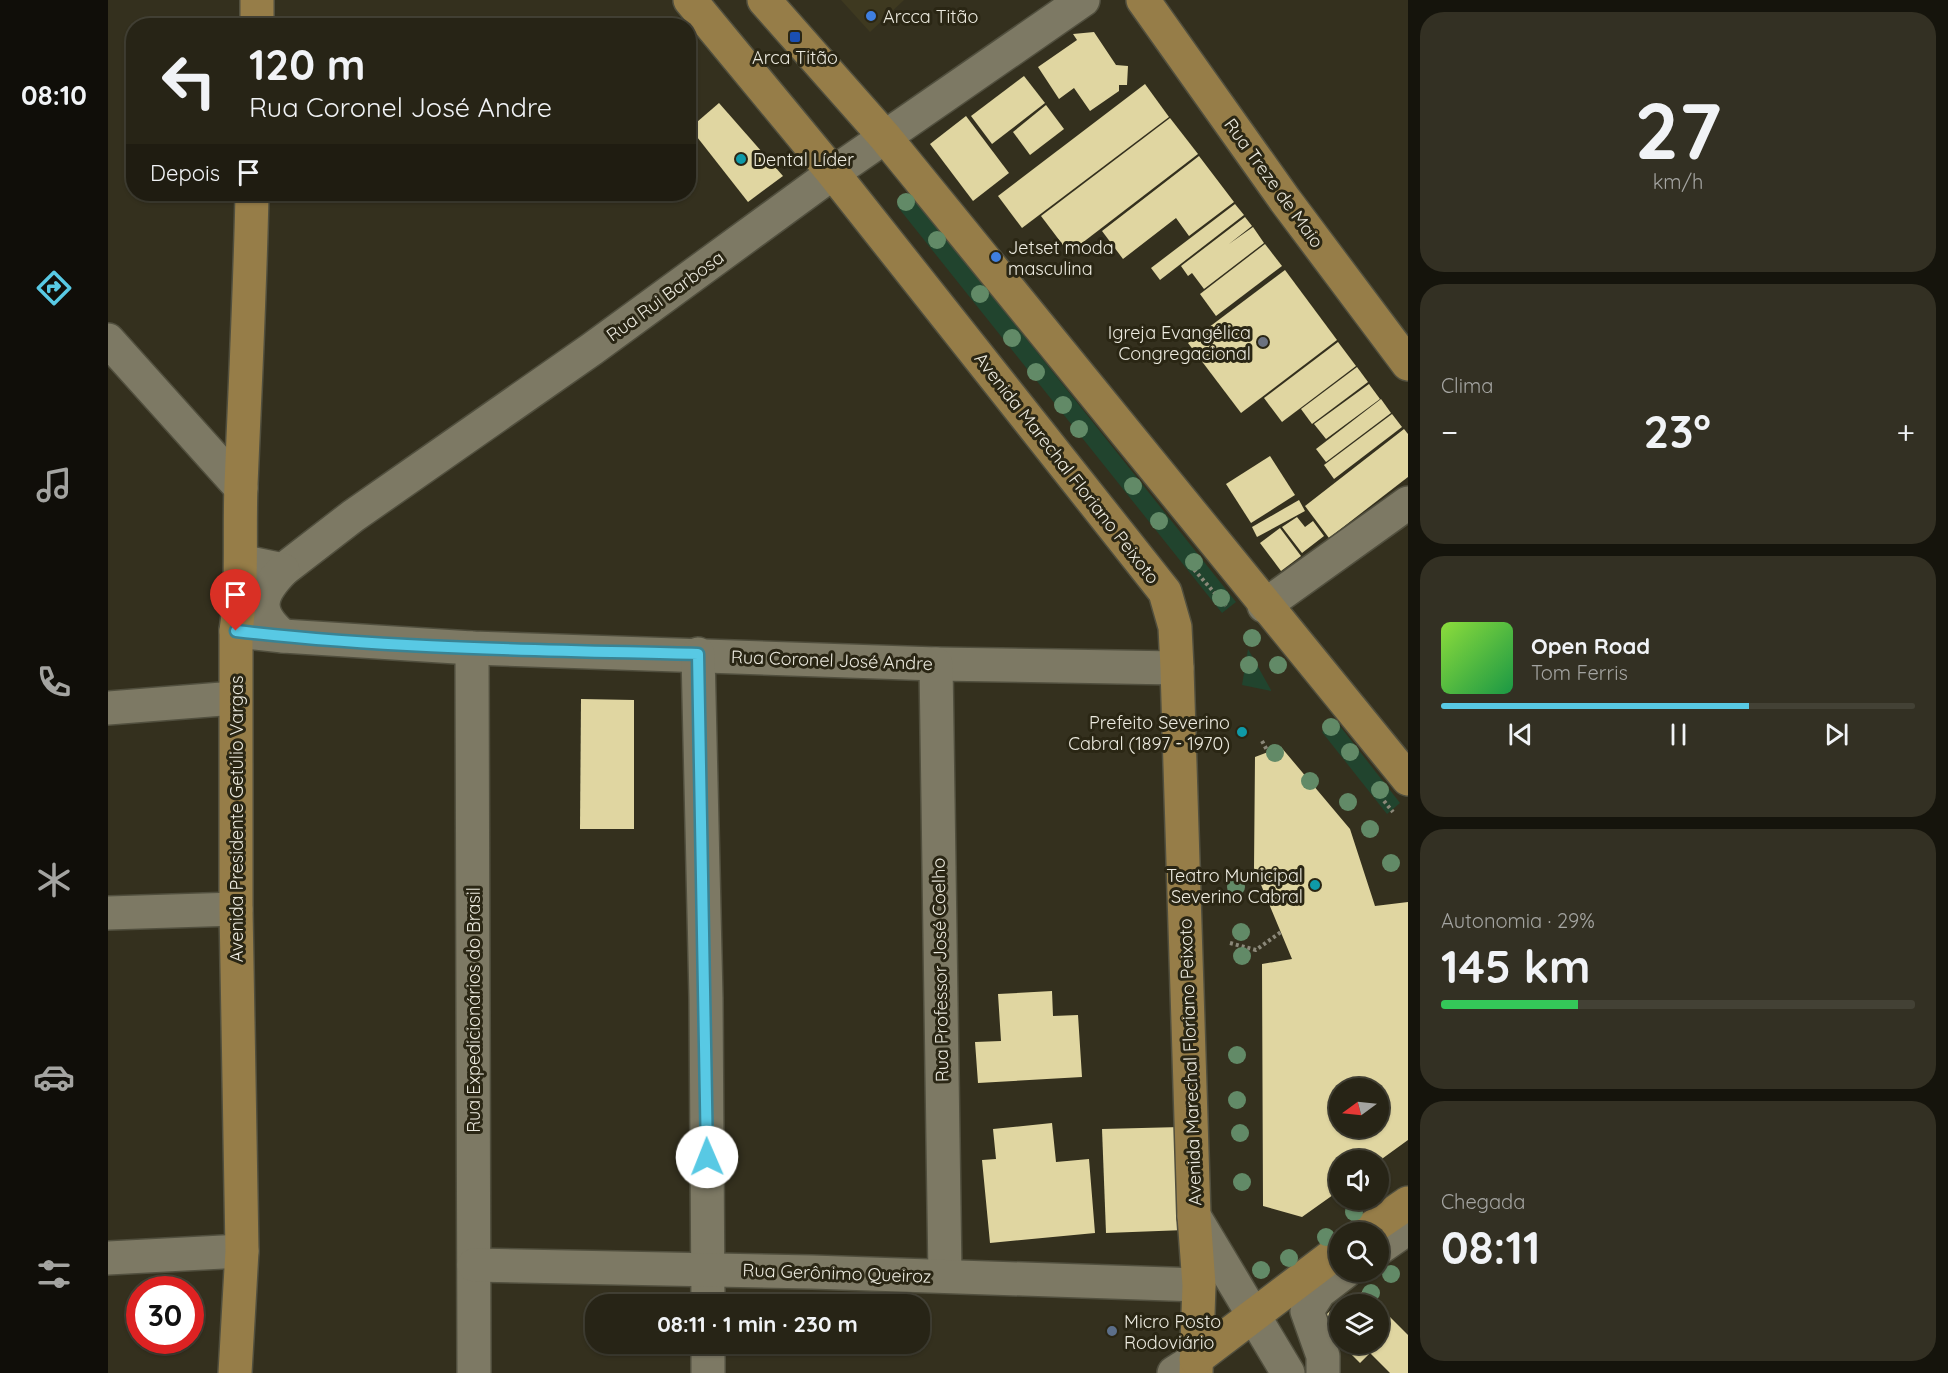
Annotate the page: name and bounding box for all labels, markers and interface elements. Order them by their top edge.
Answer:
place label: Arcca Titão [883,5,978,28]
marker: Arcca Titão [864,9,878,23]
marker: Arca Titão [788,30,802,44]
text: 120 m [249,38,366,91]
icon: left [150,42,228,120]
place label: Arca Titão [752,46,838,69]
text: 08:10 [21,78,87,112]
text: 27 [1634,81,1722,179]
text: Rua Coronel José Andre [249,90,552,124]
street label: Rua Treze de Maio [1219,114,1329,252]
place label: Dental Líder [753,148,854,171]
marker: Dental Líder [734,152,748,166]
icon: arrive [232,156,265,189]
text: Depois [150,159,220,187]
text: km/h [1653,169,1703,194]
place label: Jetset moda masculina [1008,236,1114,280]
street label: Rua Rui Barbosa [602,246,728,346]
marker: Jetset moda masculina [989,250,1003,264]
icon: directions [33,267,75,309]
place label: Igreja Evangélica Congregacional [1108,321,1251,365]
marker: Igreja Evangélica Congregacional [1256,335,1270,349]
street label: Avenida Marechal Floriano Peixoto [969,348,1165,588]
text: Clima [1441,373,1493,398]
text: 23° [1644,403,1711,459]
text: − [1441,411,1458,452]
text: + [1896,411,1915,452]
icon: music [33,464,75,506]
pin [210,569,261,631]
icon: arrive [219,578,252,611]
text: Open Road [1531,632,1650,660]
street label: Rua Coronel José Andre [731,645,933,675]
text: Tom Ferris [1531,660,1628,685]
icon: phone [33,661,75,703]
street label: Avenida Presidente Getúlio Vargas [225,676,248,962]
place label: Prefeito Severino Cabral (1897 - 1970) [1068,711,1230,755]
icon: previous [1504,718,1537,751]
icon: pause [1662,718,1695,751]
icon: next [1820,718,1853,751]
marker: Prefeito Severino Cabral (1897 - 1970) [1235,725,1249,739]
street label: Rua Professor José Coelho [927,858,953,1082]
icon: climate [33,859,75,901]
place label: Teatro Municipal Severino Cabral [1166,864,1303,908]
marker: Teatro Municipal Severino Cabral [1308,878,1322,892]
street label: Rua Expedicionários do Brasil [462,887,485,1133]
text: Autonomia · 29% [1441,908,1595,933]
street label: Avenida Marechal Floriano Peixoto [1173,918,1207,1206]
text: 145 km [1441,938,1591,994]
icon: car [33,1056,75,1098]
north arrow [1329,1078,1389,1138]
map controls [1329,1078,1389,1354]
position arrow [675,1125,739,1189]
button: sound [1329,1150,1389,1210]
text: Chegada [1441,1189,1525,1214]
text: 08:11 [1441,1219,1541,1275]
button: search [1329,1222,1389,1282]
icon: filters [33,1253,75,1295]
street label: Rua Gerônimo Queiroz [742,1258,932,1288]
speed limit sign: 30 [126,1276,204,1354]
button: layers [1329,1294,1389,1354]
text: 08:11 · 1 min · 230 m [657,1310,858,1338]
place label: Micro Posto Rodoviário [1124,1310,1221,1354]
marker: Micro Posto Rodoviário [1105,1324,1119,1338]

